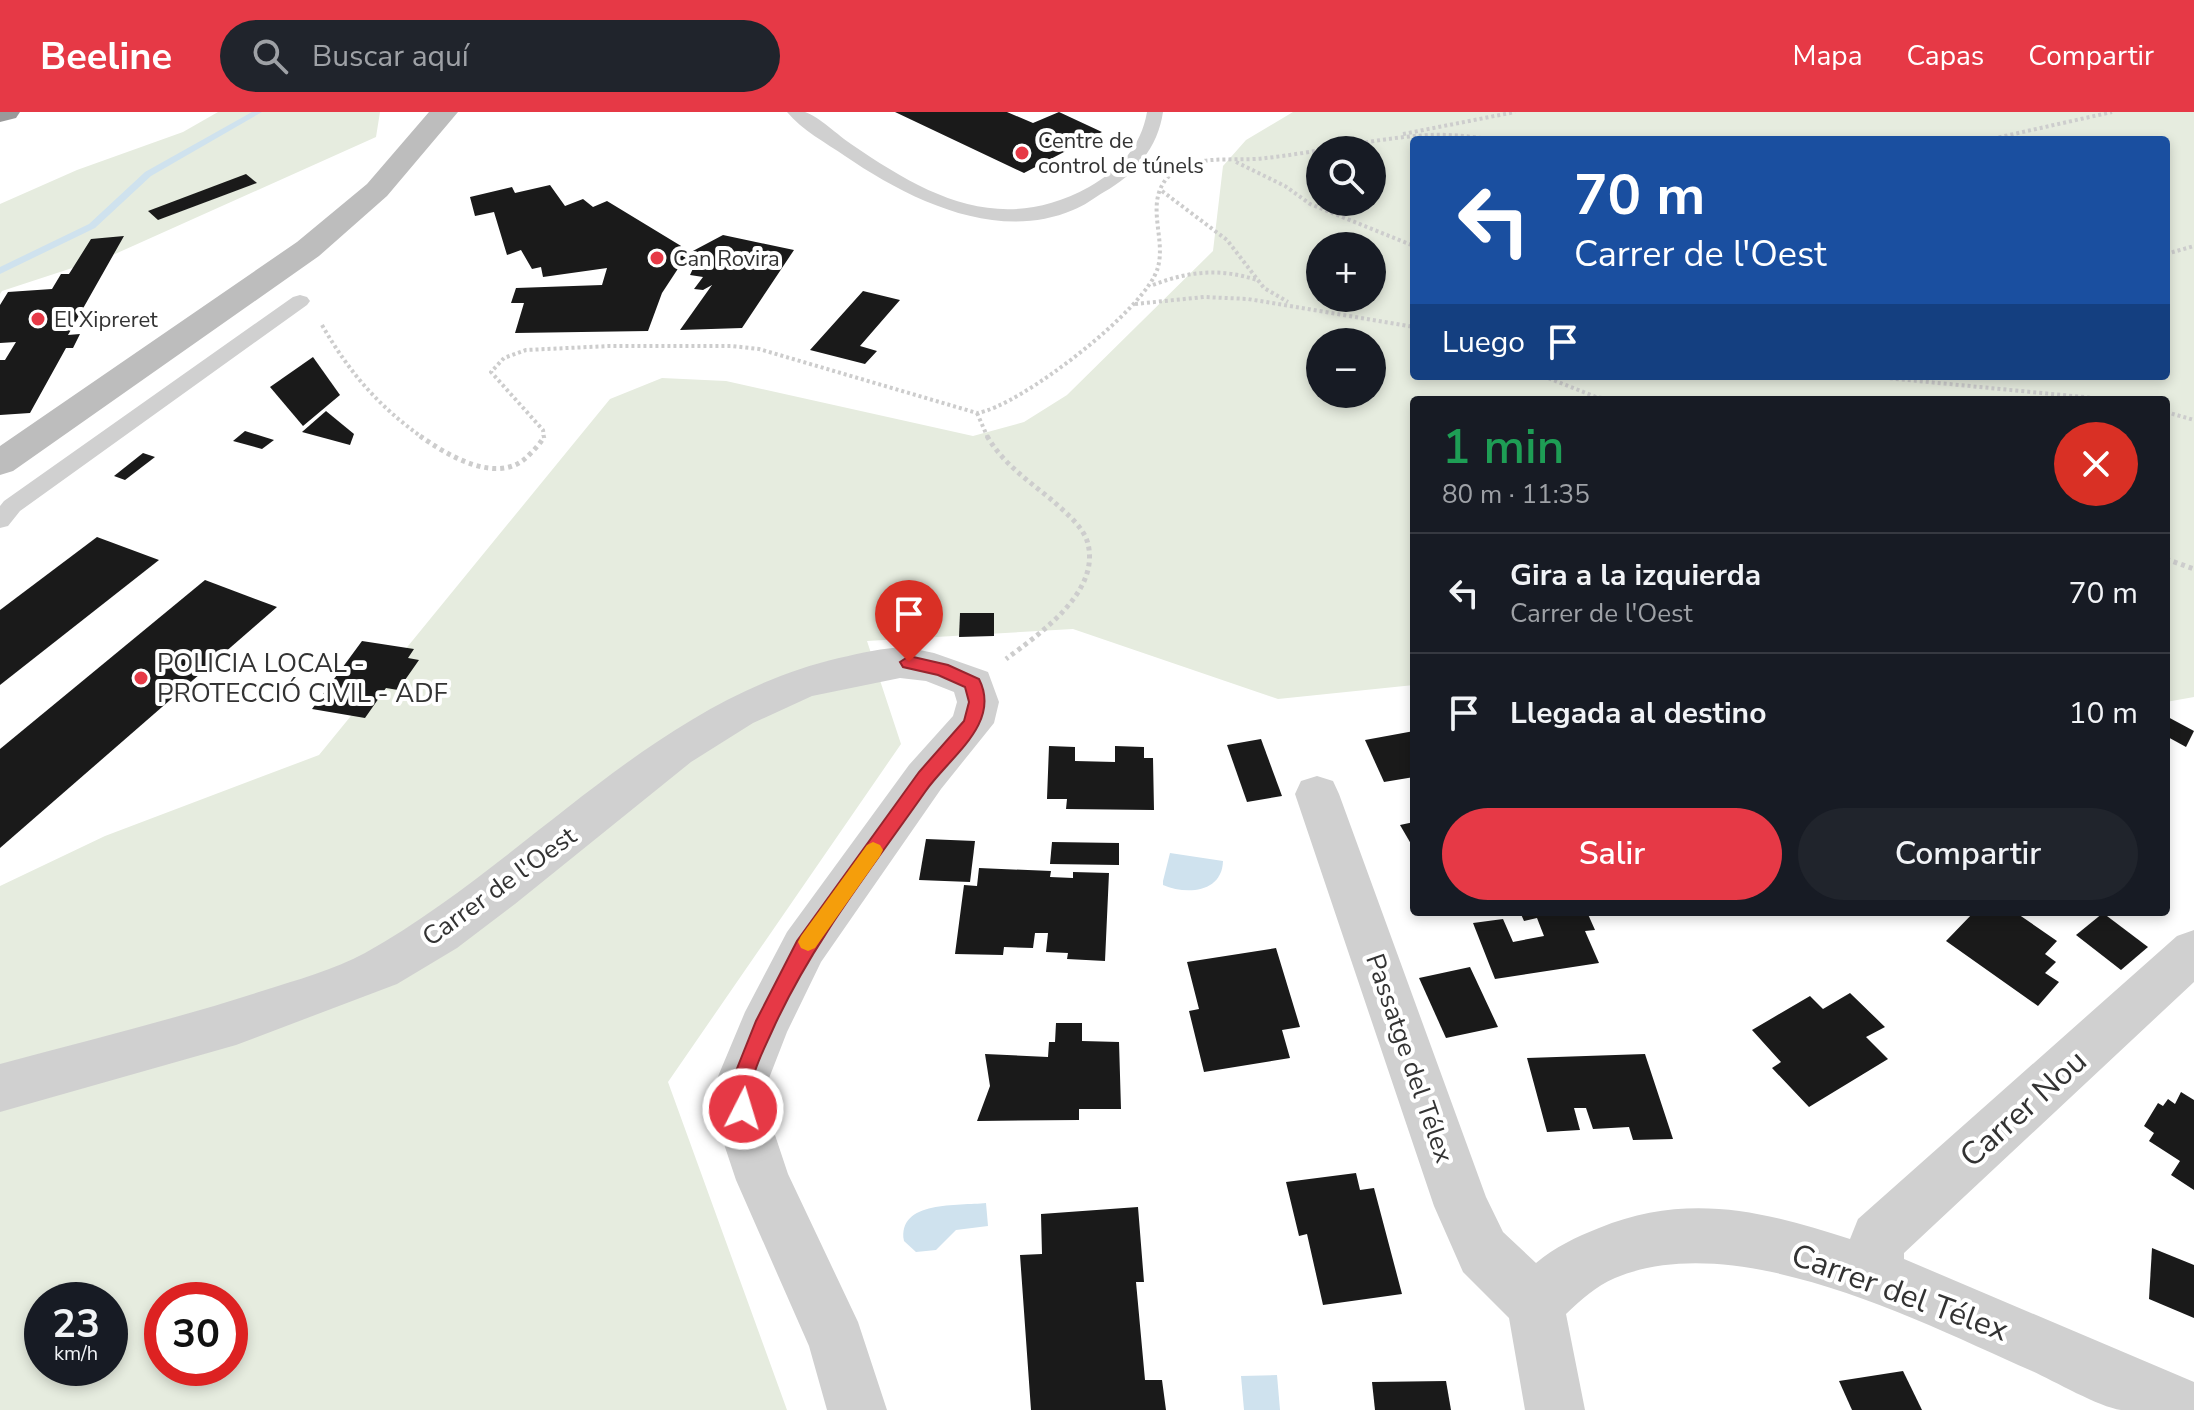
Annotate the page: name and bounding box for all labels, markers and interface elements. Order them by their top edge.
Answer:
search box [220,20,780,92]
text: Beeline [40,31,172,82]
icon: search [248,34,292,78]
text: Buscar aquí [312,36,469,77]
text: Mapa [1793,37,1862,75]
text: Capas [1906,37,1984,75]
text: Compartir [2028,37,2154,75]
place label: Centre de control de túnels [1038,126,1204,181]
map controls [1306,136,1386,408]
button: search [1306,136,1386,216]
marker: Centre de control de túnels [1013,144,1031,162]
text: 70 m [1574,157,1705,234]
icon: left [1442,168,1546,272]
text: Carrer de l'Oest [1574,230,1827,279]
button: + [1306,232,1386,312]
place label: Can Rovira [673,244,780,274]
marker: Can Rovira [648,249,666,267]
place label: El Xipreret [54,305,158,335]
marker: El Xipreret [29,310,47,328]
icon: arrive [1541,320,1585,364]
text: Luego [1442,322,1525,363]
button: − [1306,328,1386,408]
text: 1 min [1442,414,1564,480]
button: close [2054,422,2138,506]
text: 80 m · 11:35 [1442,477,1590,512]
text: Gira a la izquierda [1510,555,1761,596]
icon: left [1442,571,1486,615]
text: 70 m [2069,573,2138,614]
pin [875,580,943,662]
icon: arrive [887,592,931,636]
text: Carrer de l'Oest [1510,596,1693,631]
place label: POLICIA LOCAL - PROTECCIÓ CIVIL - ADF [157,646,448,711]
marker: POLICIA LOCAL - PROTECCIÓ CIVIL - ADF [132,669,150,687]
icon: arrive [1442,691,1486,735]
text: Llegada al destino [1510,693,1766,734]
text: 10 m [2069,693,2138,734]
button: Salir [1442,808,1782,900]
button: Compartir [1798,808,2138,900]
street label: Carrer de l'Oest [415,818,584,954]
street label: Passatge del Télex [1357,949,1462,1168]
street label: Carrer Nou [1951,1040,2096,1177]
position arrow [701,1067,785,1151]
street label: Carrer del Télex [1786,1233,2014,1352]
speed limit sign: 30 [144,1282,248,1386]
text: 23 [52,1297,100,1351]
text: km/h [54,1340,98,1367]

